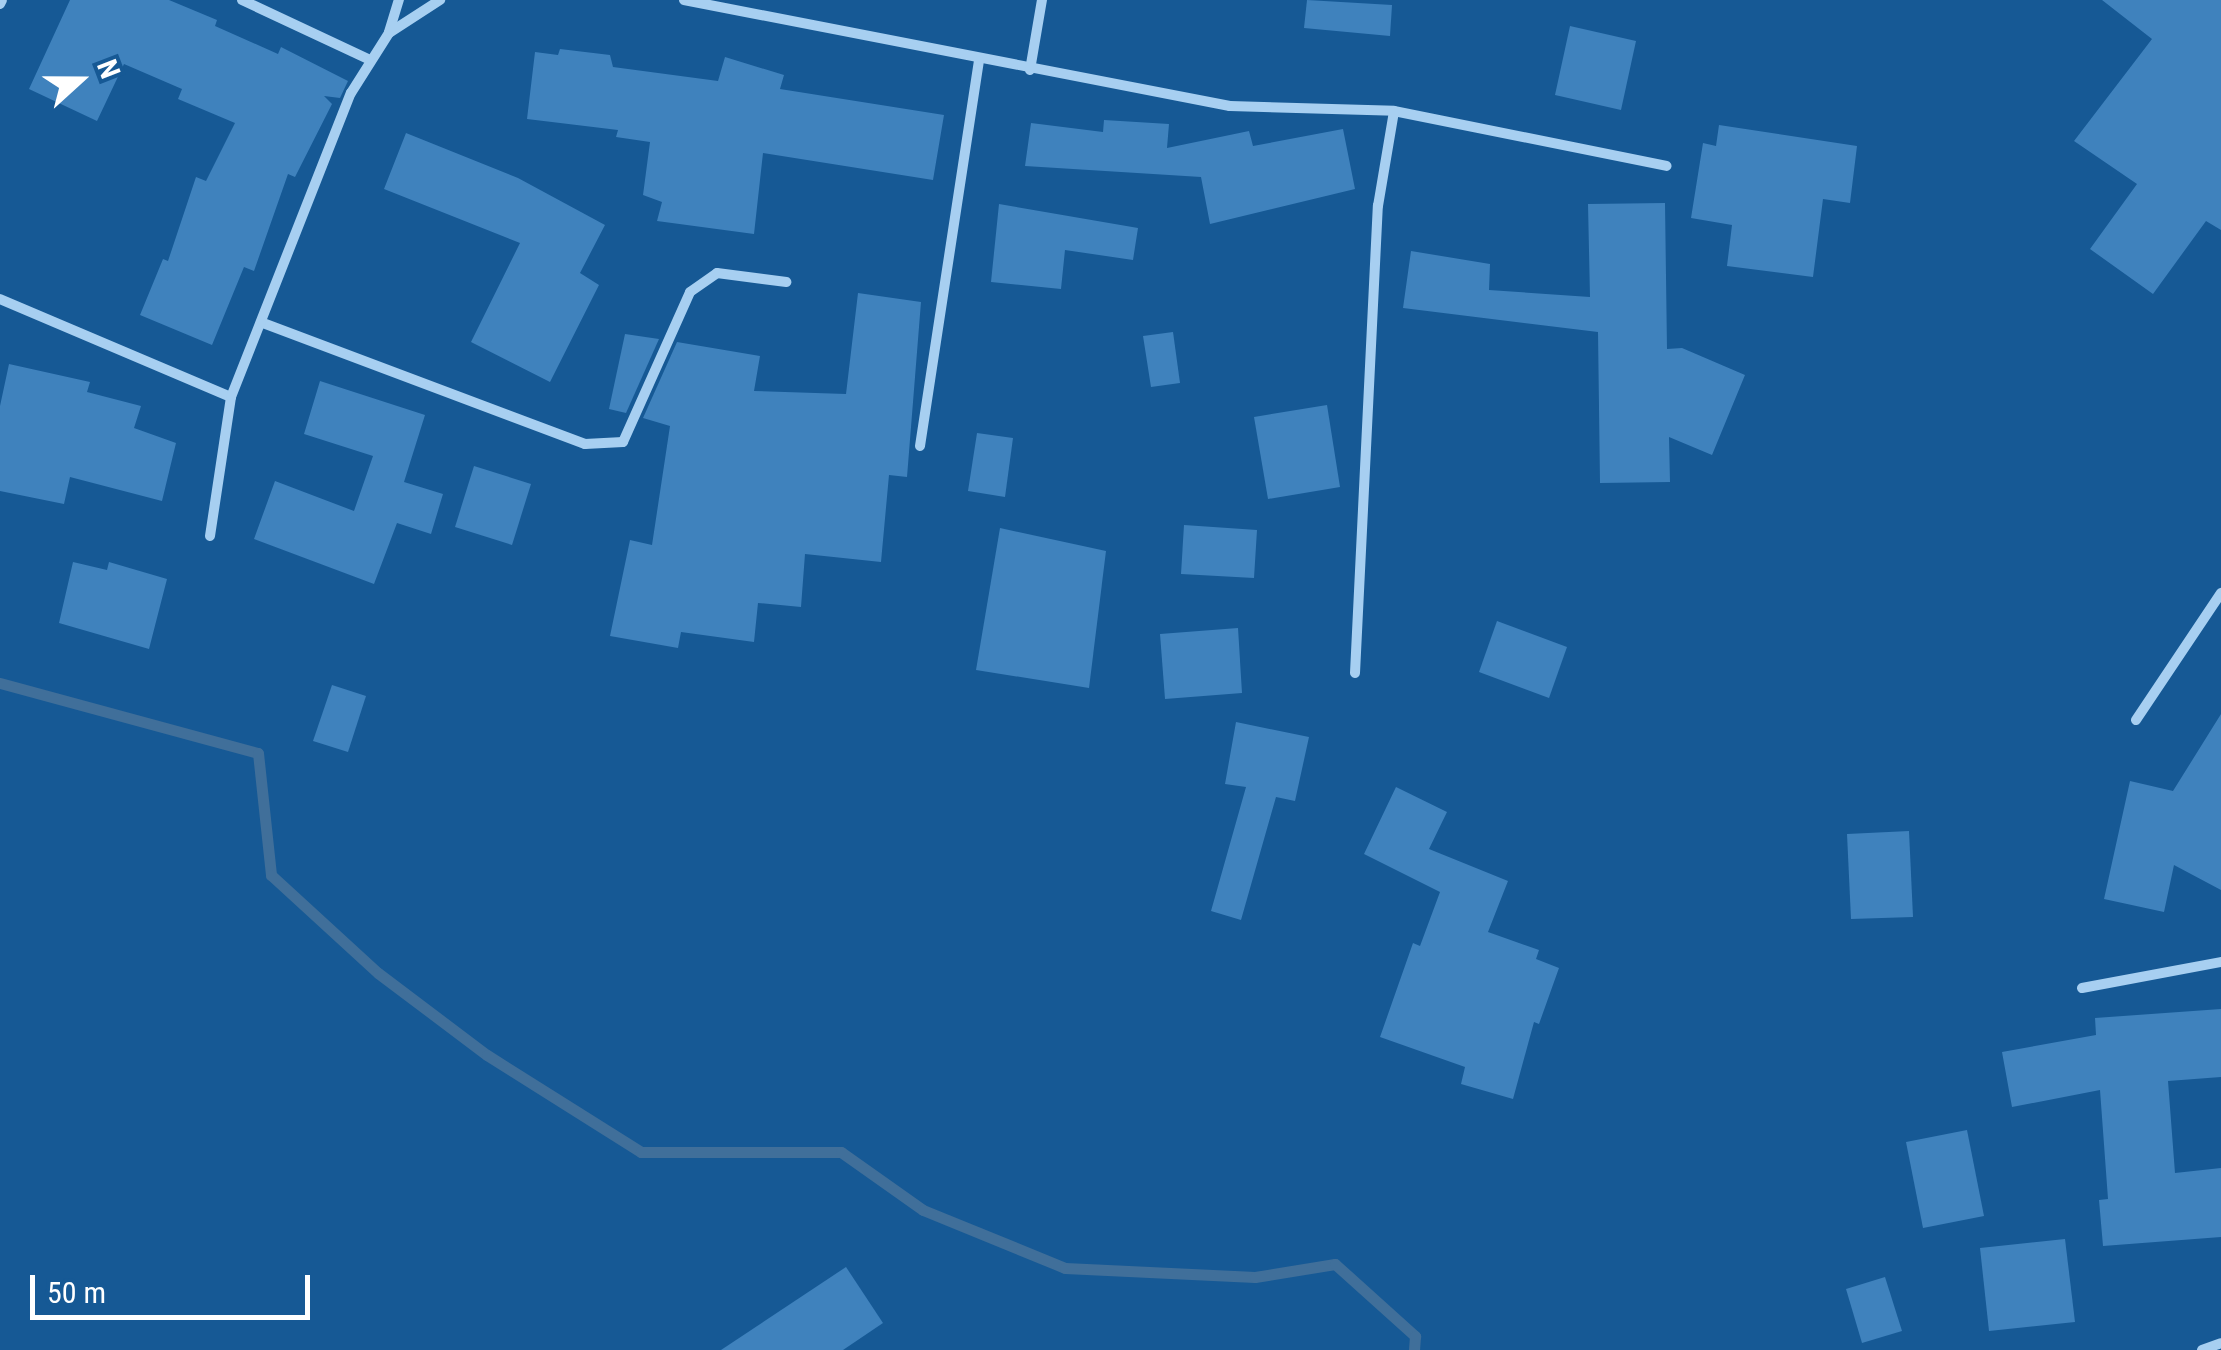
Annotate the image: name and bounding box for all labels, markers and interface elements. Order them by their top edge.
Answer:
north arrow [30,30,130,130]
text: N [90,55,127,83]
scale bar [35,1255,315,1317]
text: 50 m [47,1275,106,1310]

